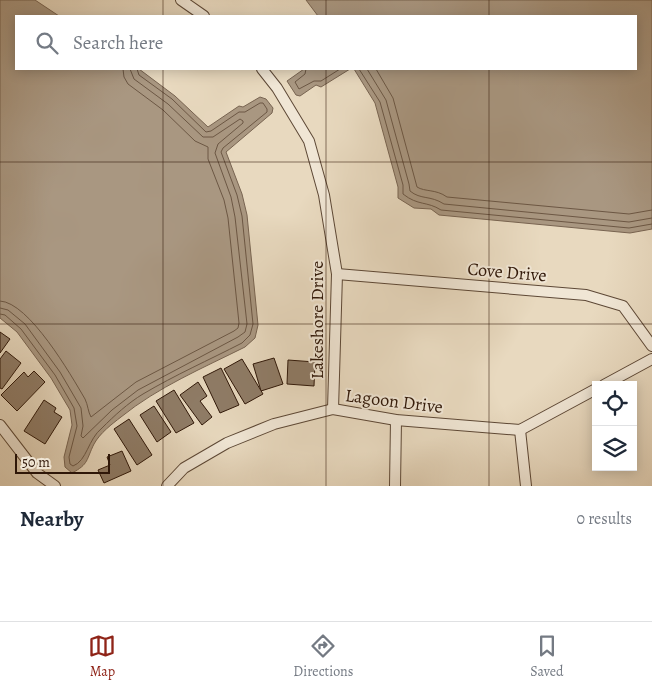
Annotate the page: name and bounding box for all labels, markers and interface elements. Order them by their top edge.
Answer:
search box [15,15,637,70]
icon: search [33,29,61,57]
text: Search here [73,30,163,56]
street label: Cove Drive [466,257,548,287]
street label: Lakeshore Drive [305,261,329,379]
map controls [592,381,637,471]
button: locate [592,381,637,426]
street label: Lagoon Drive [344,383,444,419]
button: layers [592,426,637,471]
scale bar [15,451,110,474]
text: 50 m [22,453,50,472]
text: Nearby [20,505,83,533]
text: 0 results [576,508,632,530]
tab: Map [88,632,116,681]
tab: Directions [293,632,353,681]
tab: Saved [530,632,564,681]

